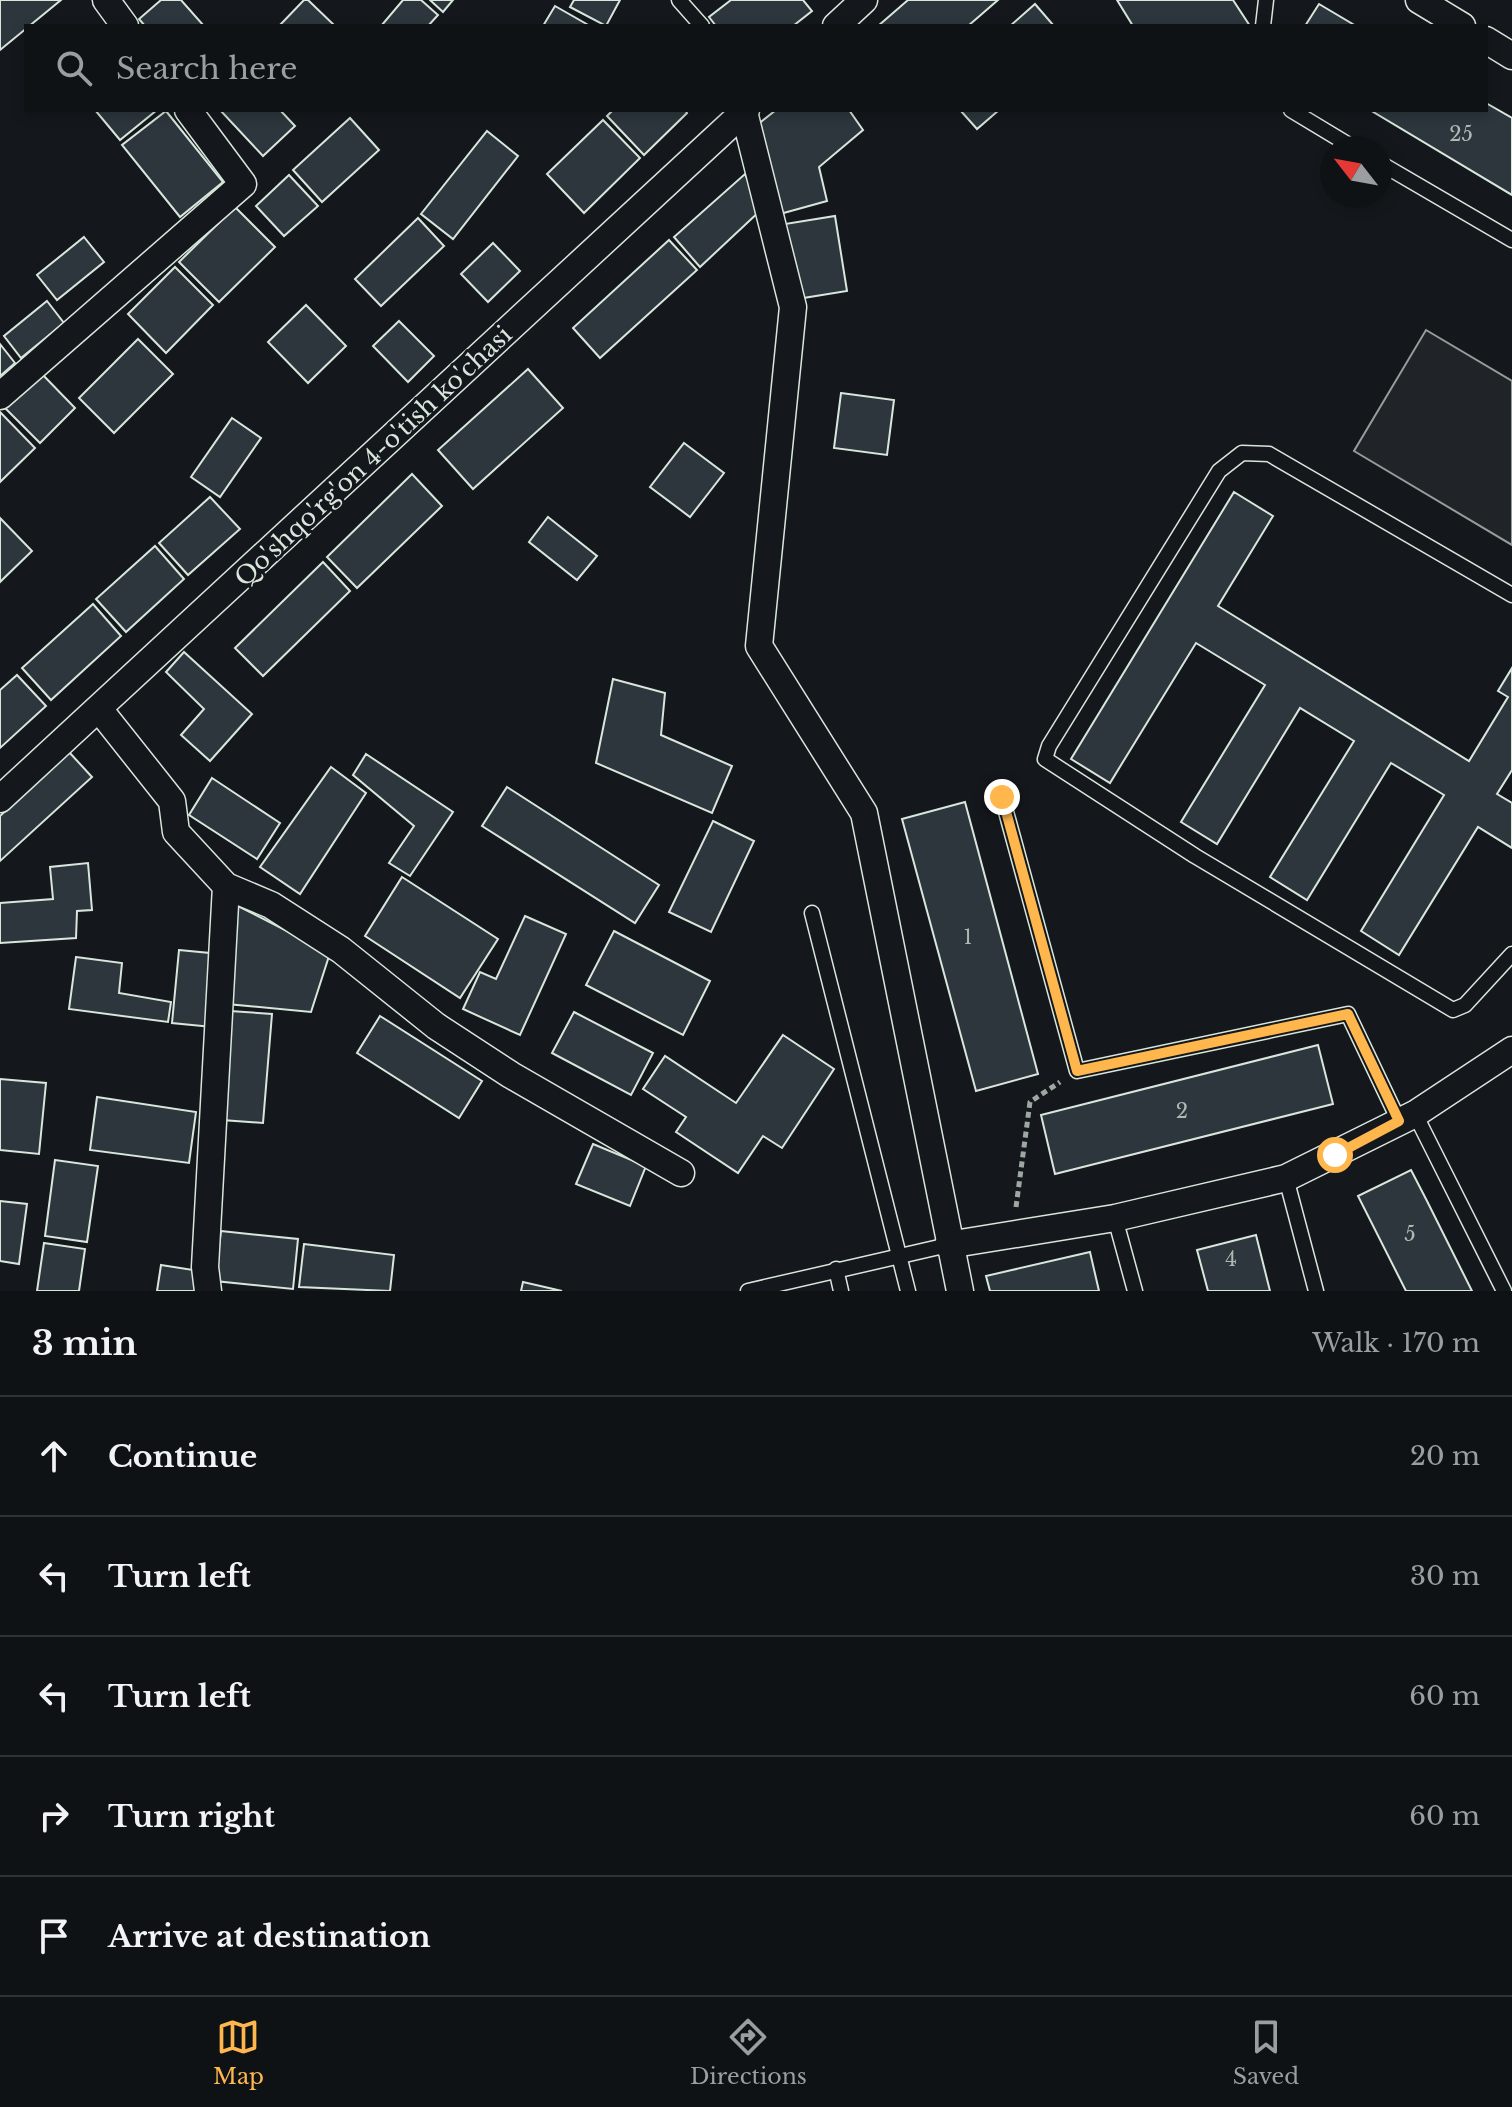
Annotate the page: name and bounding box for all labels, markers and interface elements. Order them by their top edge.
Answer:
search box [24,24,1488,112]
icon: search [52,46,96,90]
text: Search here [116,50,297,87]
house number: 25 [1449,122,1473,146]
north arrow [1320,136,1392,208]
street label: Qo'shqo'rg'on 4-o'tish ko'chasi [228,320,518,592]
route end [984,779,1020,815]
house number: 1 [964,925,972,949]
house number: 2 [1176,1099,1188,1123]
route start [1317,1137,1353,1173]
house number: 5 [1404,1222,1416,1246]
house number: 4 [1225,1247,1237,1271]
text: 3 min [32,1322,137,1364]
text: Walk · 170 m [1312,1327,1480,1359]
icon: ahead [32,1434,76,1478]
text: Continue [108,1438,257,1475]
text: 20 m [1410,1440,1480,1472]
icon: left [32,1554,76,1598]
text: Turn left [108,1558,251,1595]
text: 30 m [1410,1560,1480,1592]
icon: left [32,1674,76,1718]
text: Turn left [108,1678,251,1715]
text: 60 m [1409,1680,1480,1712]
icon: right [32,1794,76,1838]
text: Turn right [108,1798,275,1835]
text: 60 m [1409,1800,1480,1832]
icon: arrive [32,1914,76,1958]
text: Arrive at destination [108,1918,431,1955]
tab: Map [213,2015,264,2090]
tab: Directions [690,2015,807,2090]
tab: Saved [1233,2015,1299,2090]

